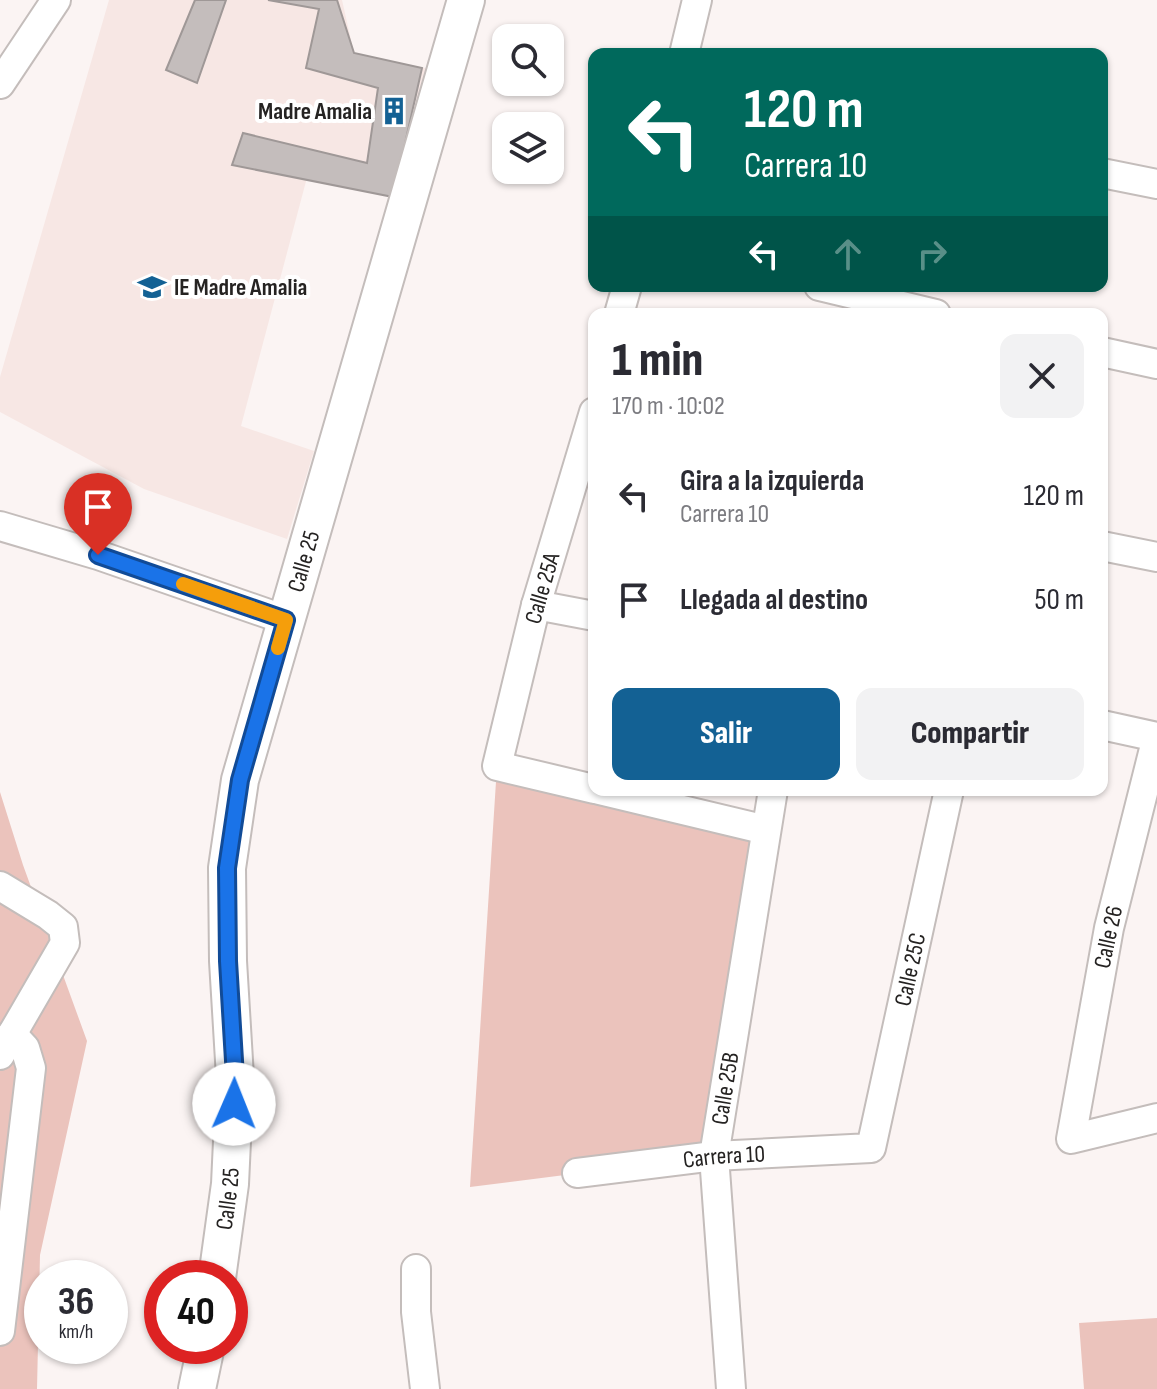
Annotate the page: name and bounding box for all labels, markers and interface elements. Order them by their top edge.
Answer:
map controls [492,24,564,184]
button: search [492,24,564,96]
text: 120 m [744,77,864,144]
icon: left [612,80,716,184]
building icon: Madre Amalia [379,96,409,126]
place label: Madre Amalia [258,97,372,126]
button: layers [492,112,564,184]
text: Carrera 10 [744,145,867,188]
icon: left [742,232,786,276]
icon: ahead [826,232,870,276]
icon: right [910,232,954,276]
school or university icon: IE Madre Amalia [137,272,167,302]
place label: IE Madre Amalia [174,273,307,302]
text: 1 min [612,332,703,389]
button: close [1000,334,1084,418]
text: 170 m · 10:02 [612,391,725,422]
text: Gira a la izquierda [680,463,864,499]
pin [64,473,132,555]
icon: left [612,474,656,518]
text: 120 m [1023,478,1084,514]
icon: arrive [76,485,120,529]
text: Carrera 10 [680,499,769,530]
street label: Calle 25 [281,527,326,595]
street label: Calle 25A [519,549,567,627]
icon: arrive [612,578,656,622]
text: Llegada al destino [680,582,868,618]
text: 50 m [1035,582,1084,618]
button: Salir [612,688,840,780]
button: Compartir [856,688,1084,780]
street label: Calle 26 [1088,903,1129,971]
street label: Calle 25C [888,930,932,1009]
street label: Calle 25B [705,1050,746,1127]
position arrow [192,1062,276,1146]
street label: Carrera 10 [681,1139,766,1175]
street label: Calle 25 [210,1167,246,1232]
speed limit sign: 40 [144,1260,248,1364]
text: 36 [58,1278,94,1326]
text: km/h [59,1320,93,1344]

